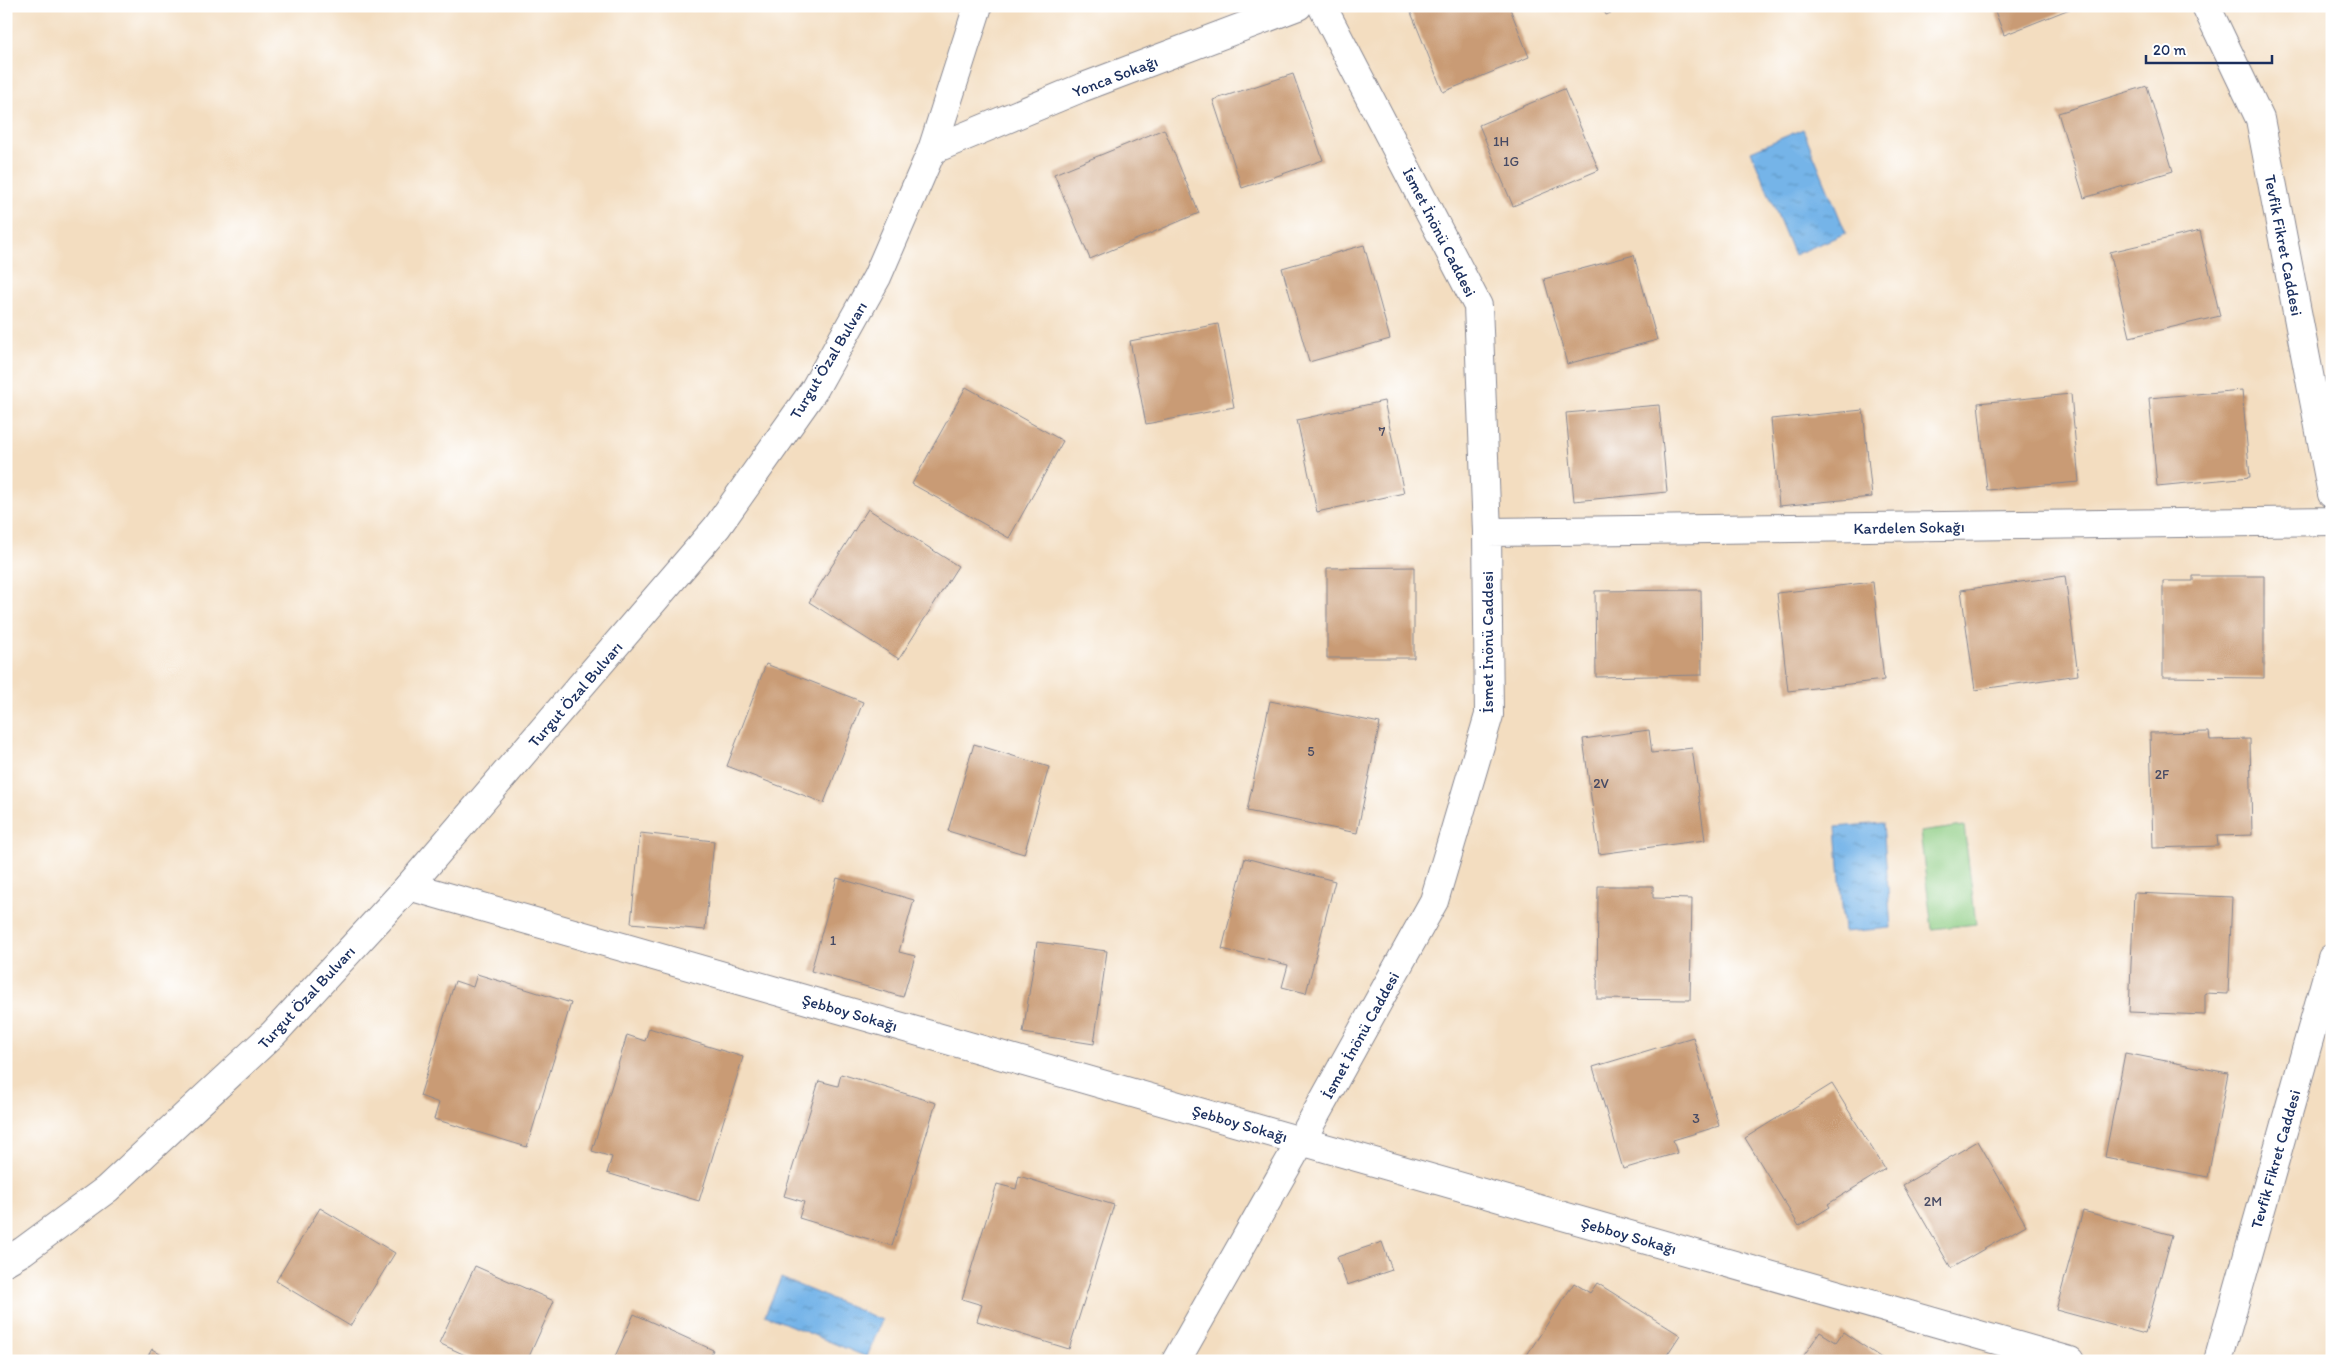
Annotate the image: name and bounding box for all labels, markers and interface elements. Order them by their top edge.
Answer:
scale bar [2146,32,2272,64]
text: 20 m [2153,41,2187,59]
street label: Yonca Sokağı [1070,51,1161,101]
house number: 1H [1493,133,1509,150]
house number: 1G [1503,153,1519,170]
street label: İsmet İnönü Caddesi [1399,164,1480,300]
street label: Tevfik Fikret Caddesi [2260,173,2307,317]
street label: Turgut Özal Bulvarı [786,298,871,423]
house number: 7 [1379,423,1386,440]
street label: Kardelen Sokağı [1853,517,1965,538]
street label: İsmet İnönü Caddesi [1478,571,1497,713]
street label: Turgut Özal Bulvarı [524,637,627,751]
house number: 5 [1307,743,1315,760]
house number: 2F [2155,766,2170,783]
house number: 2V [1593,775,1610,792]
house number: 1 [830,932,837,949]
street label: Turgut Özal Bulvarı [254,942,359,1053]
street label: İsmet İnönü Caddesi [1318,968,1403,1102]
street label: Şebboy Sokağı [800,990,900,1035]
street label: Tevfik Fikret Caddesi [2247,1087,2304,1231]
street label: Şebboy Sokağı [1190,1101,1290,1146]
house number: 3 [1692,1110,1700,1127]
house number: 2M [1924,1193,1942,1210]
street label: Şebboy Sokağı [1579,1213,1679,1258]

